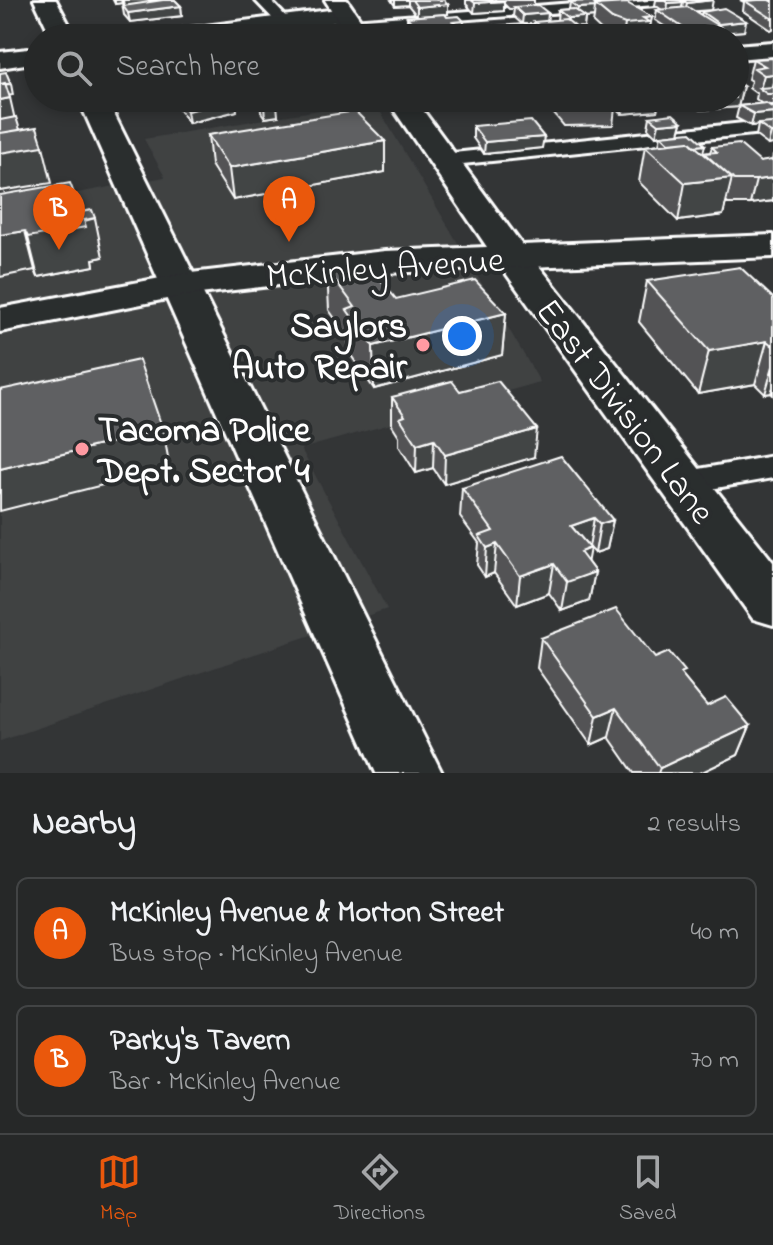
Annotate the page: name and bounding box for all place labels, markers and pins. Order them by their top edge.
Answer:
pin: A [263,176,315,242]
pin: B [33,184,85,250]
place label: Saylors Auto Repair [232,302,408,396]
marker: Saylors Auto Repair [414,336,432,354]
place label: Tacoma Police Dept. Sector 4 [96,406,311,500]
marker: Tacoma Police Dept. Sector 4 [73,440,91,458]

